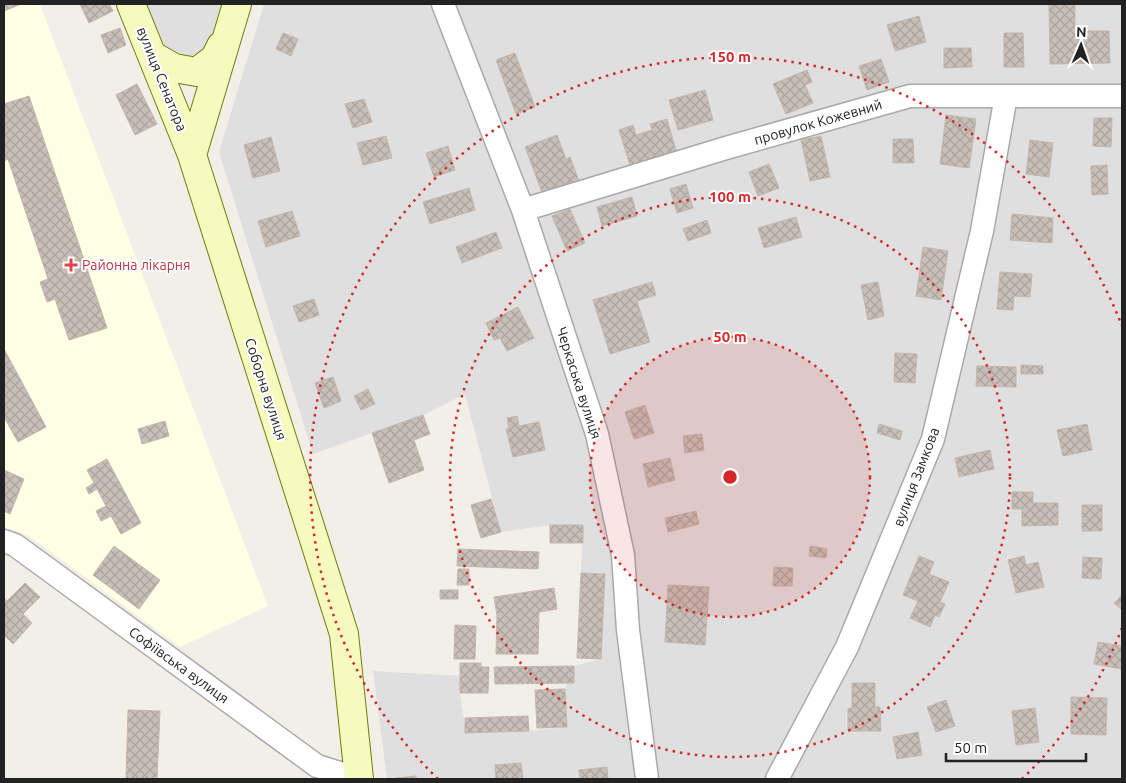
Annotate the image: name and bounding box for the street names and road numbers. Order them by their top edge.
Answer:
street label: вулиця Сенатора [134,25,190,133]
street label: провулок Кожевний [752,96,884,148]
street label: Черкаська вулиця [553,325,605,441]
street label: Соборна вулиця [242,336,290,442]
street label: вулиця Замкова [890,425,942,529]
street label: Софіївська вулиця [126,623,232,707]

